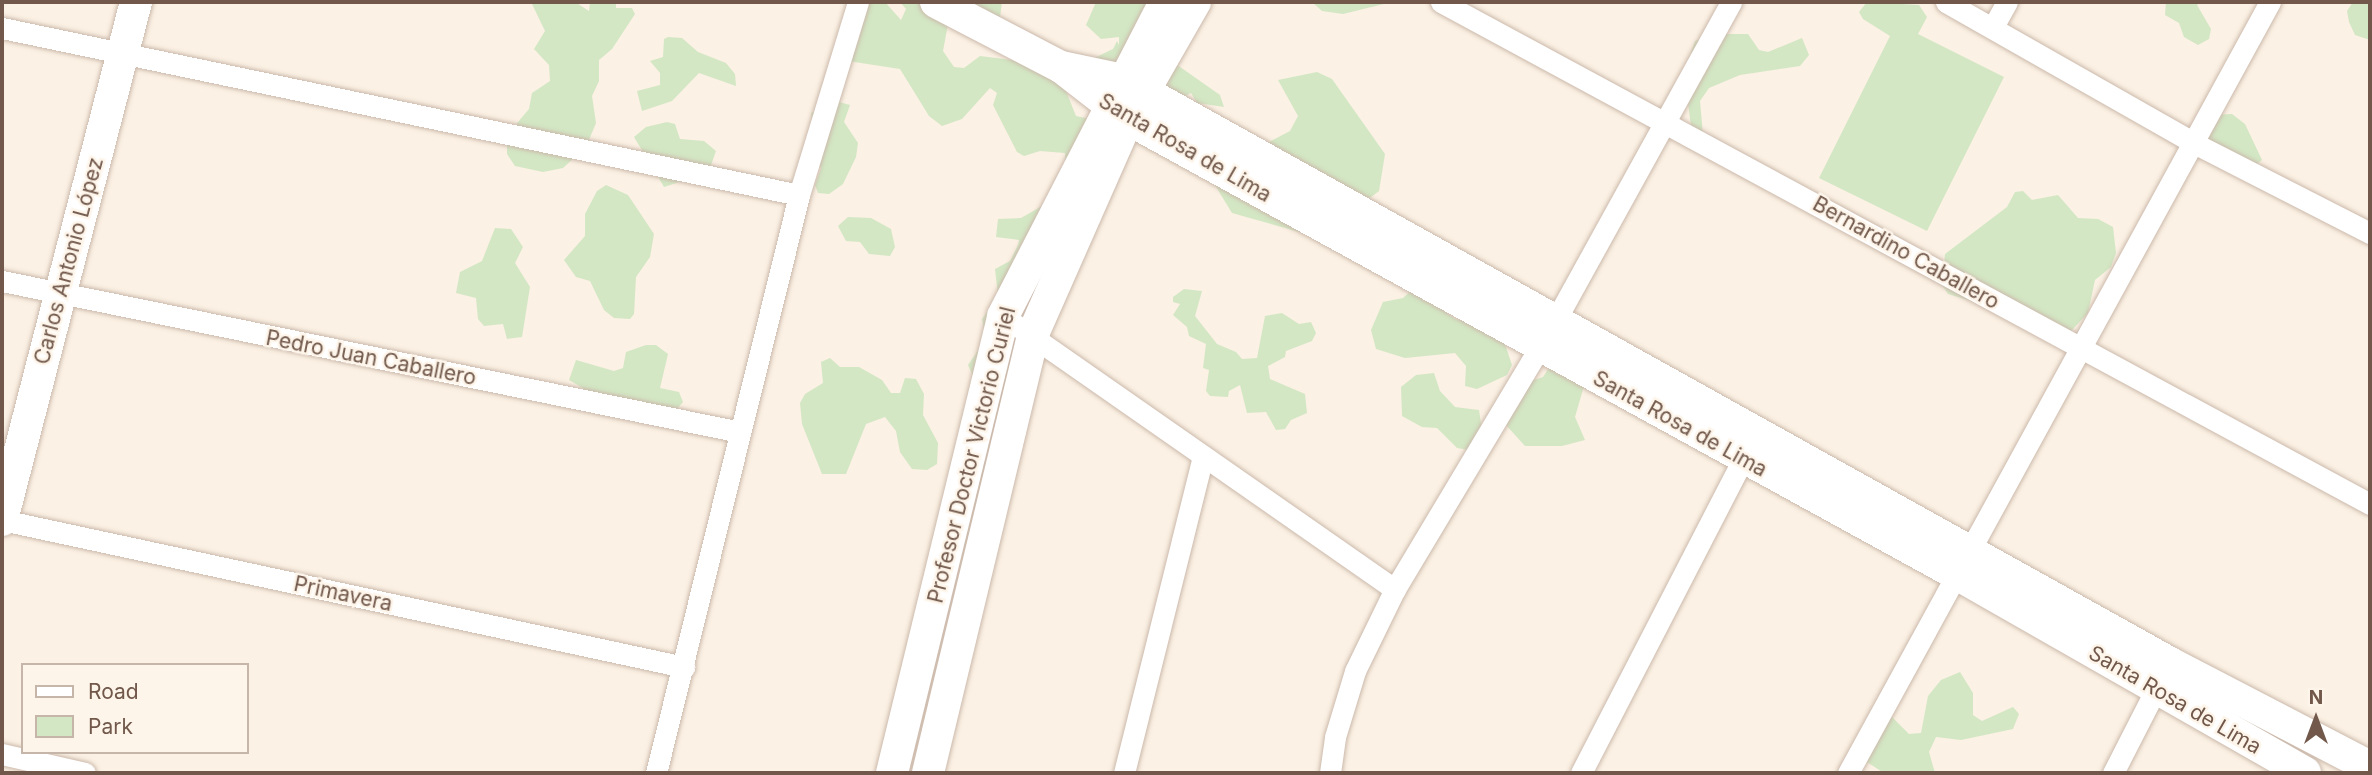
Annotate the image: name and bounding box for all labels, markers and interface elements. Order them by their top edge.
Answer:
street label: Santa Rosa de Lima [1094,88,1276,208]
street label: Carlos Antonio López [29,155,109,367]
street label: Bernardino Caballero [1808,191,2004,315]
street label: Profesor Doctor Victorio Curiel [923,304,1021,606]
street label: Pedro Juan Caballero [264,325,478,391]
street label: Santa Rosa de Lima [1589,366,1771,482]
street label: Primavera [291,571,395,617]
street label: Santa Rosa de Lima [2084,640,2266,760]
legend [21,663,248,754]
text: Road [88,679,139,704]
north arrow [2281,684,2351,754]
text: N [2309,686,2323,709]
text: Park [88,714,133,739]

